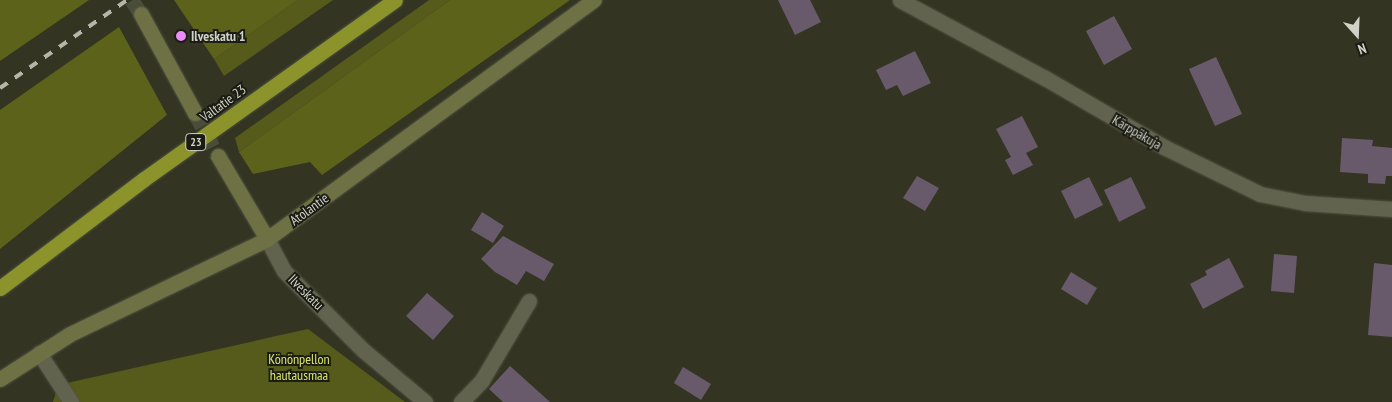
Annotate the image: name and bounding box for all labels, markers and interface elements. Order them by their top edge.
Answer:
north arrow [1332,10,1382,60]
place label: Ilveskatu 1 [191,28,246,44]
marker: Ilveskatu 1 [175,30,187,42]
text: N [1355,39,1369,59]
street label: Valtatie 23 [197,81,249,125]
street label: Kärppäkuja [1109,111,1165,153]
road number: 23 [185,132,207,152]
street label: Atolantie [286,189,332,229]
street label: Ilveskatu [285,271,327,313]
park label: Könönpellon hautausmaa [268,351,330,384]

